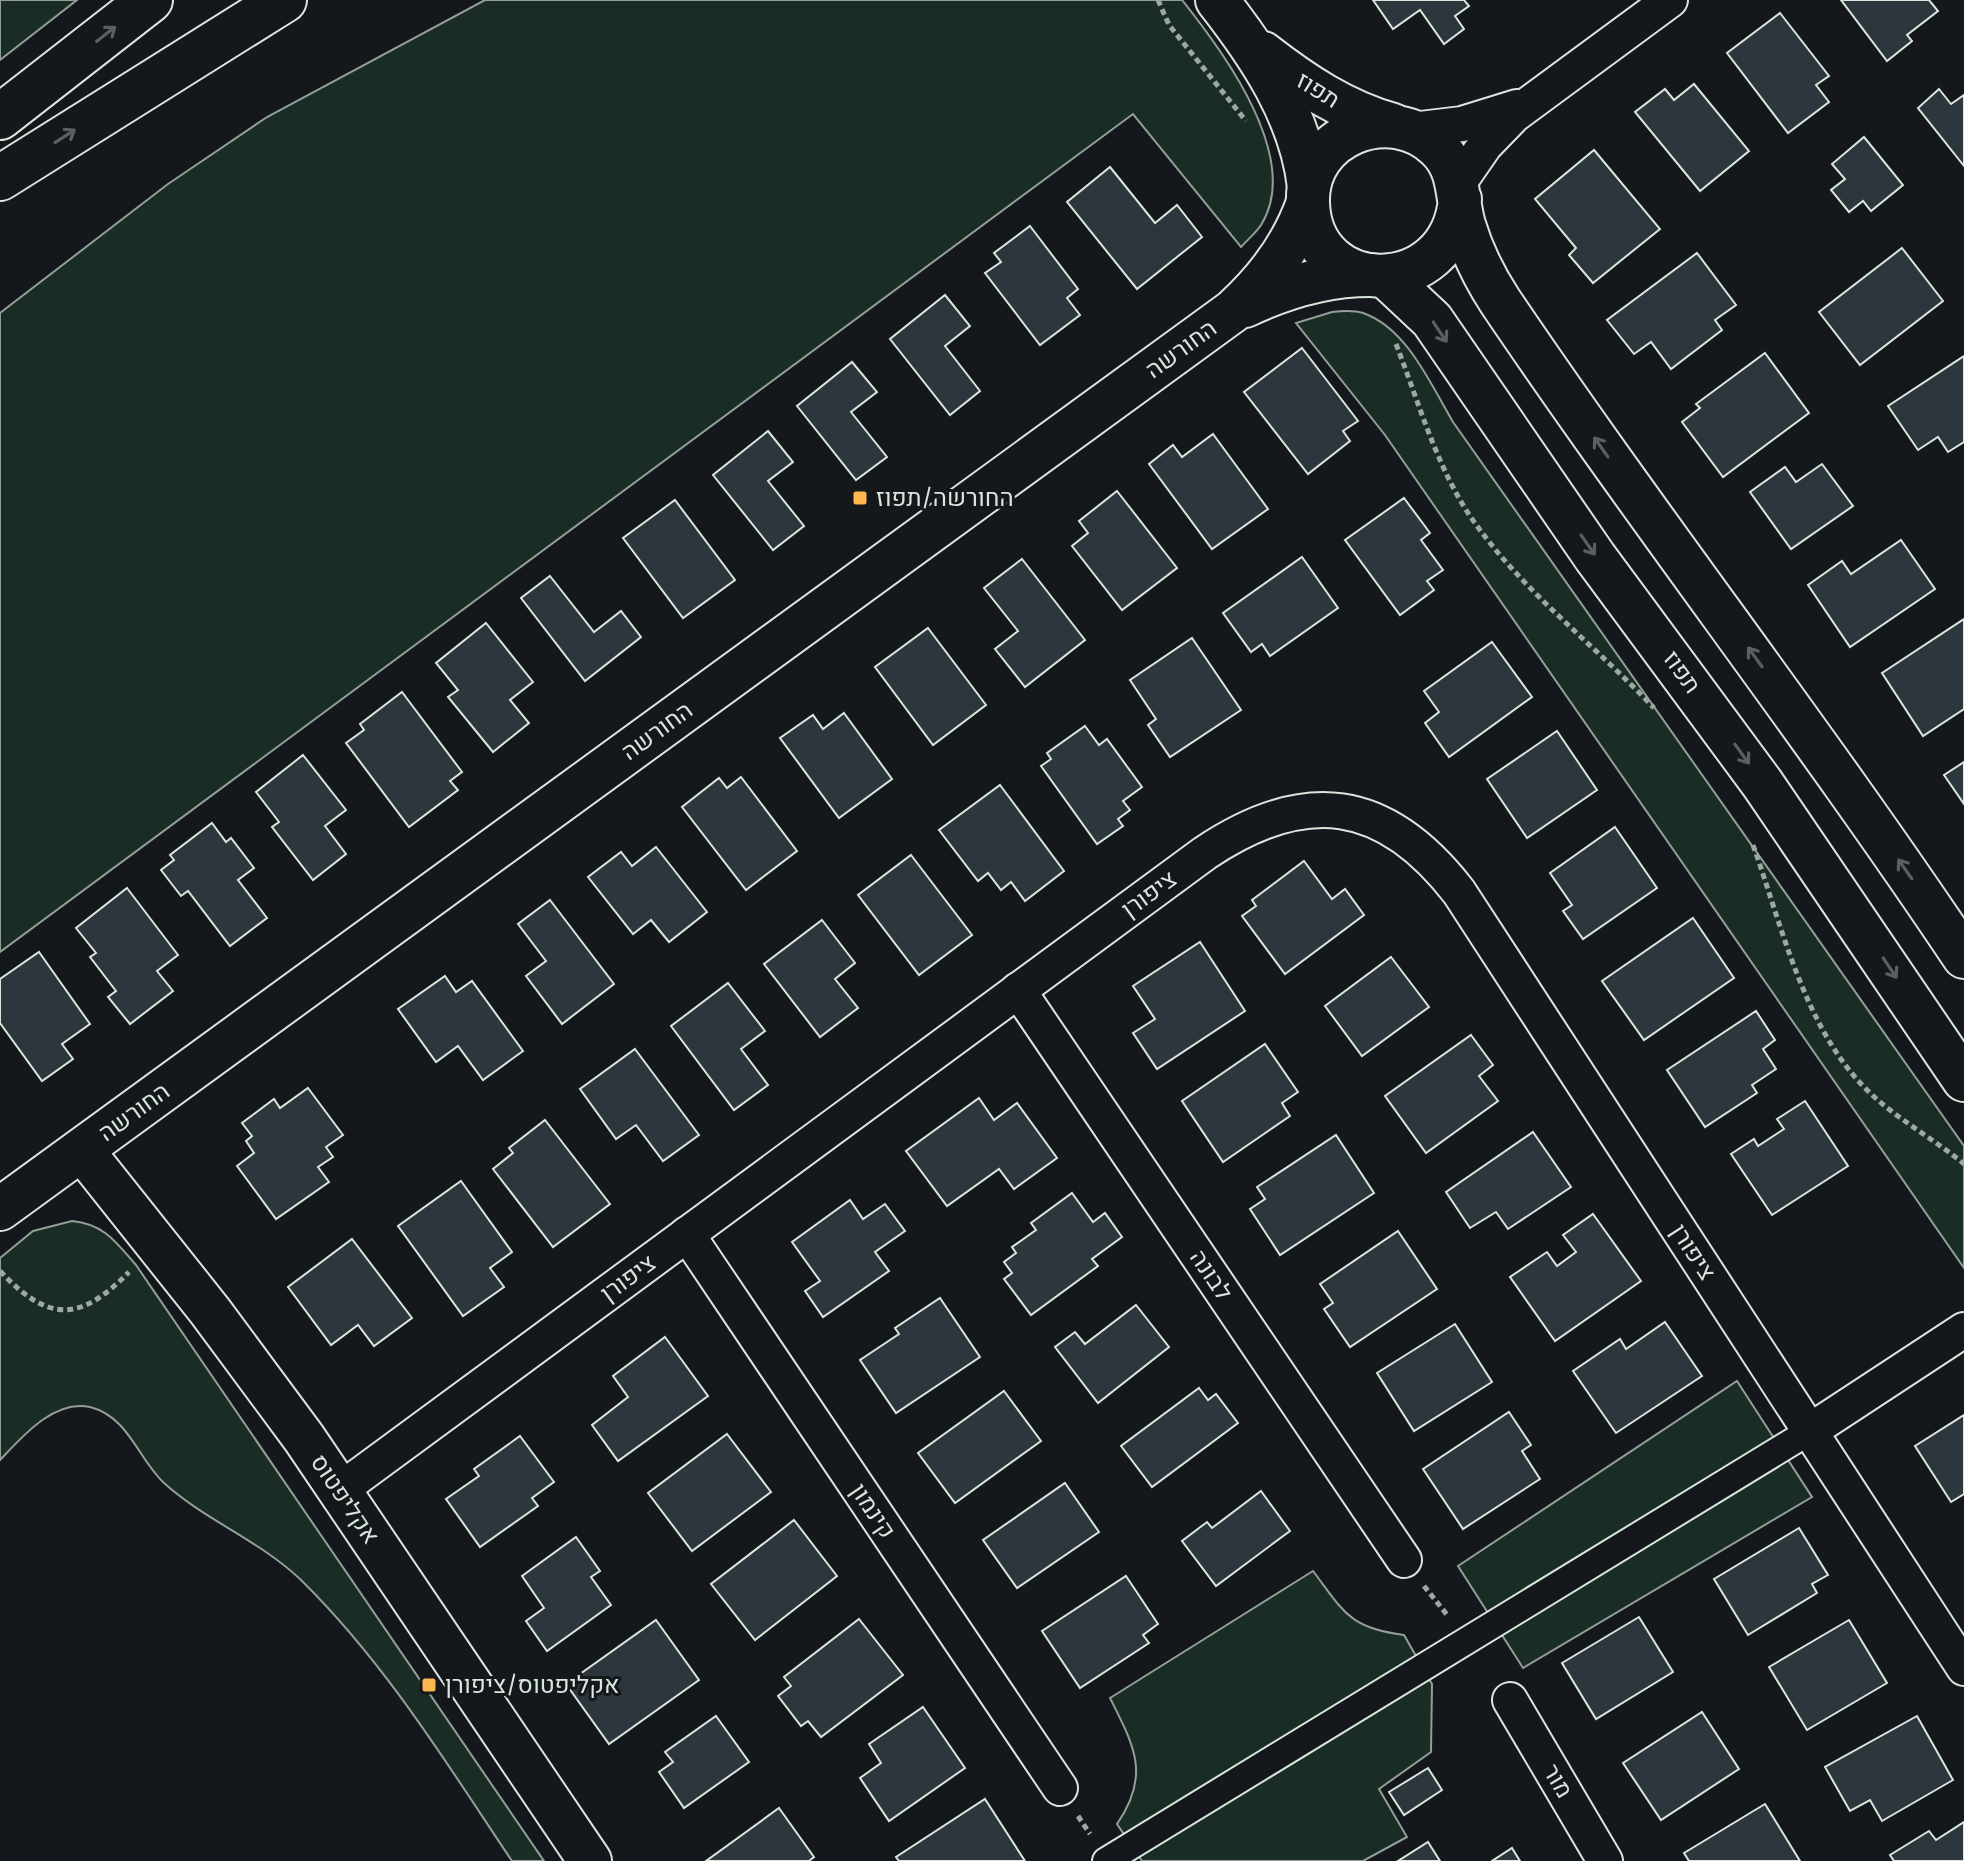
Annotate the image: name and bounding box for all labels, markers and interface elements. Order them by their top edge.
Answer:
one-way arrow [95,26,116,43]
street label: תפוז [1291,66,1345,114]
one-way arrow [54,127,76,144]
street label: החורשה [1140,314,1222,384]
one-way arrow [1431,320,1448,342]
one-way arrow [1593,436,1610,458]
place label: החורשה/תפוז [876,484,1014,512]
marker: החורשה/תפוז [851,489,869,507]
one-way arrow [1580,534,1596,556]
street label: תפוז [1657,645,1707,699]
one-way arrow [1746,646,1763,668]
street label: החורשה [616,696,698,766]
one-way arrow [1734,743,1750,765]
one-way arrow [1897,859,1913,881]
street label: ציפורן [1116,865,1182,923]
one-way arrow [1882,957,1898,979]
street label: החורשה [93,1077,175,1147]
street label: ציפורן [1665,1219,1721,1285]
street label: לבונה [1184,1244,1238,1306]
street label: ציפורן [595,1249,661,1307]
street label: אקליפטוס [305,1449,385,1549]
street label: קינמון [845,1478,901,1544]
place label: אקליפטוס/ציפורן [445,1671,620,1699]
marker: אקליפטוס/ציפורן [420,1676,438,1694]
street label: מור [1537,1759,1579,1803]

